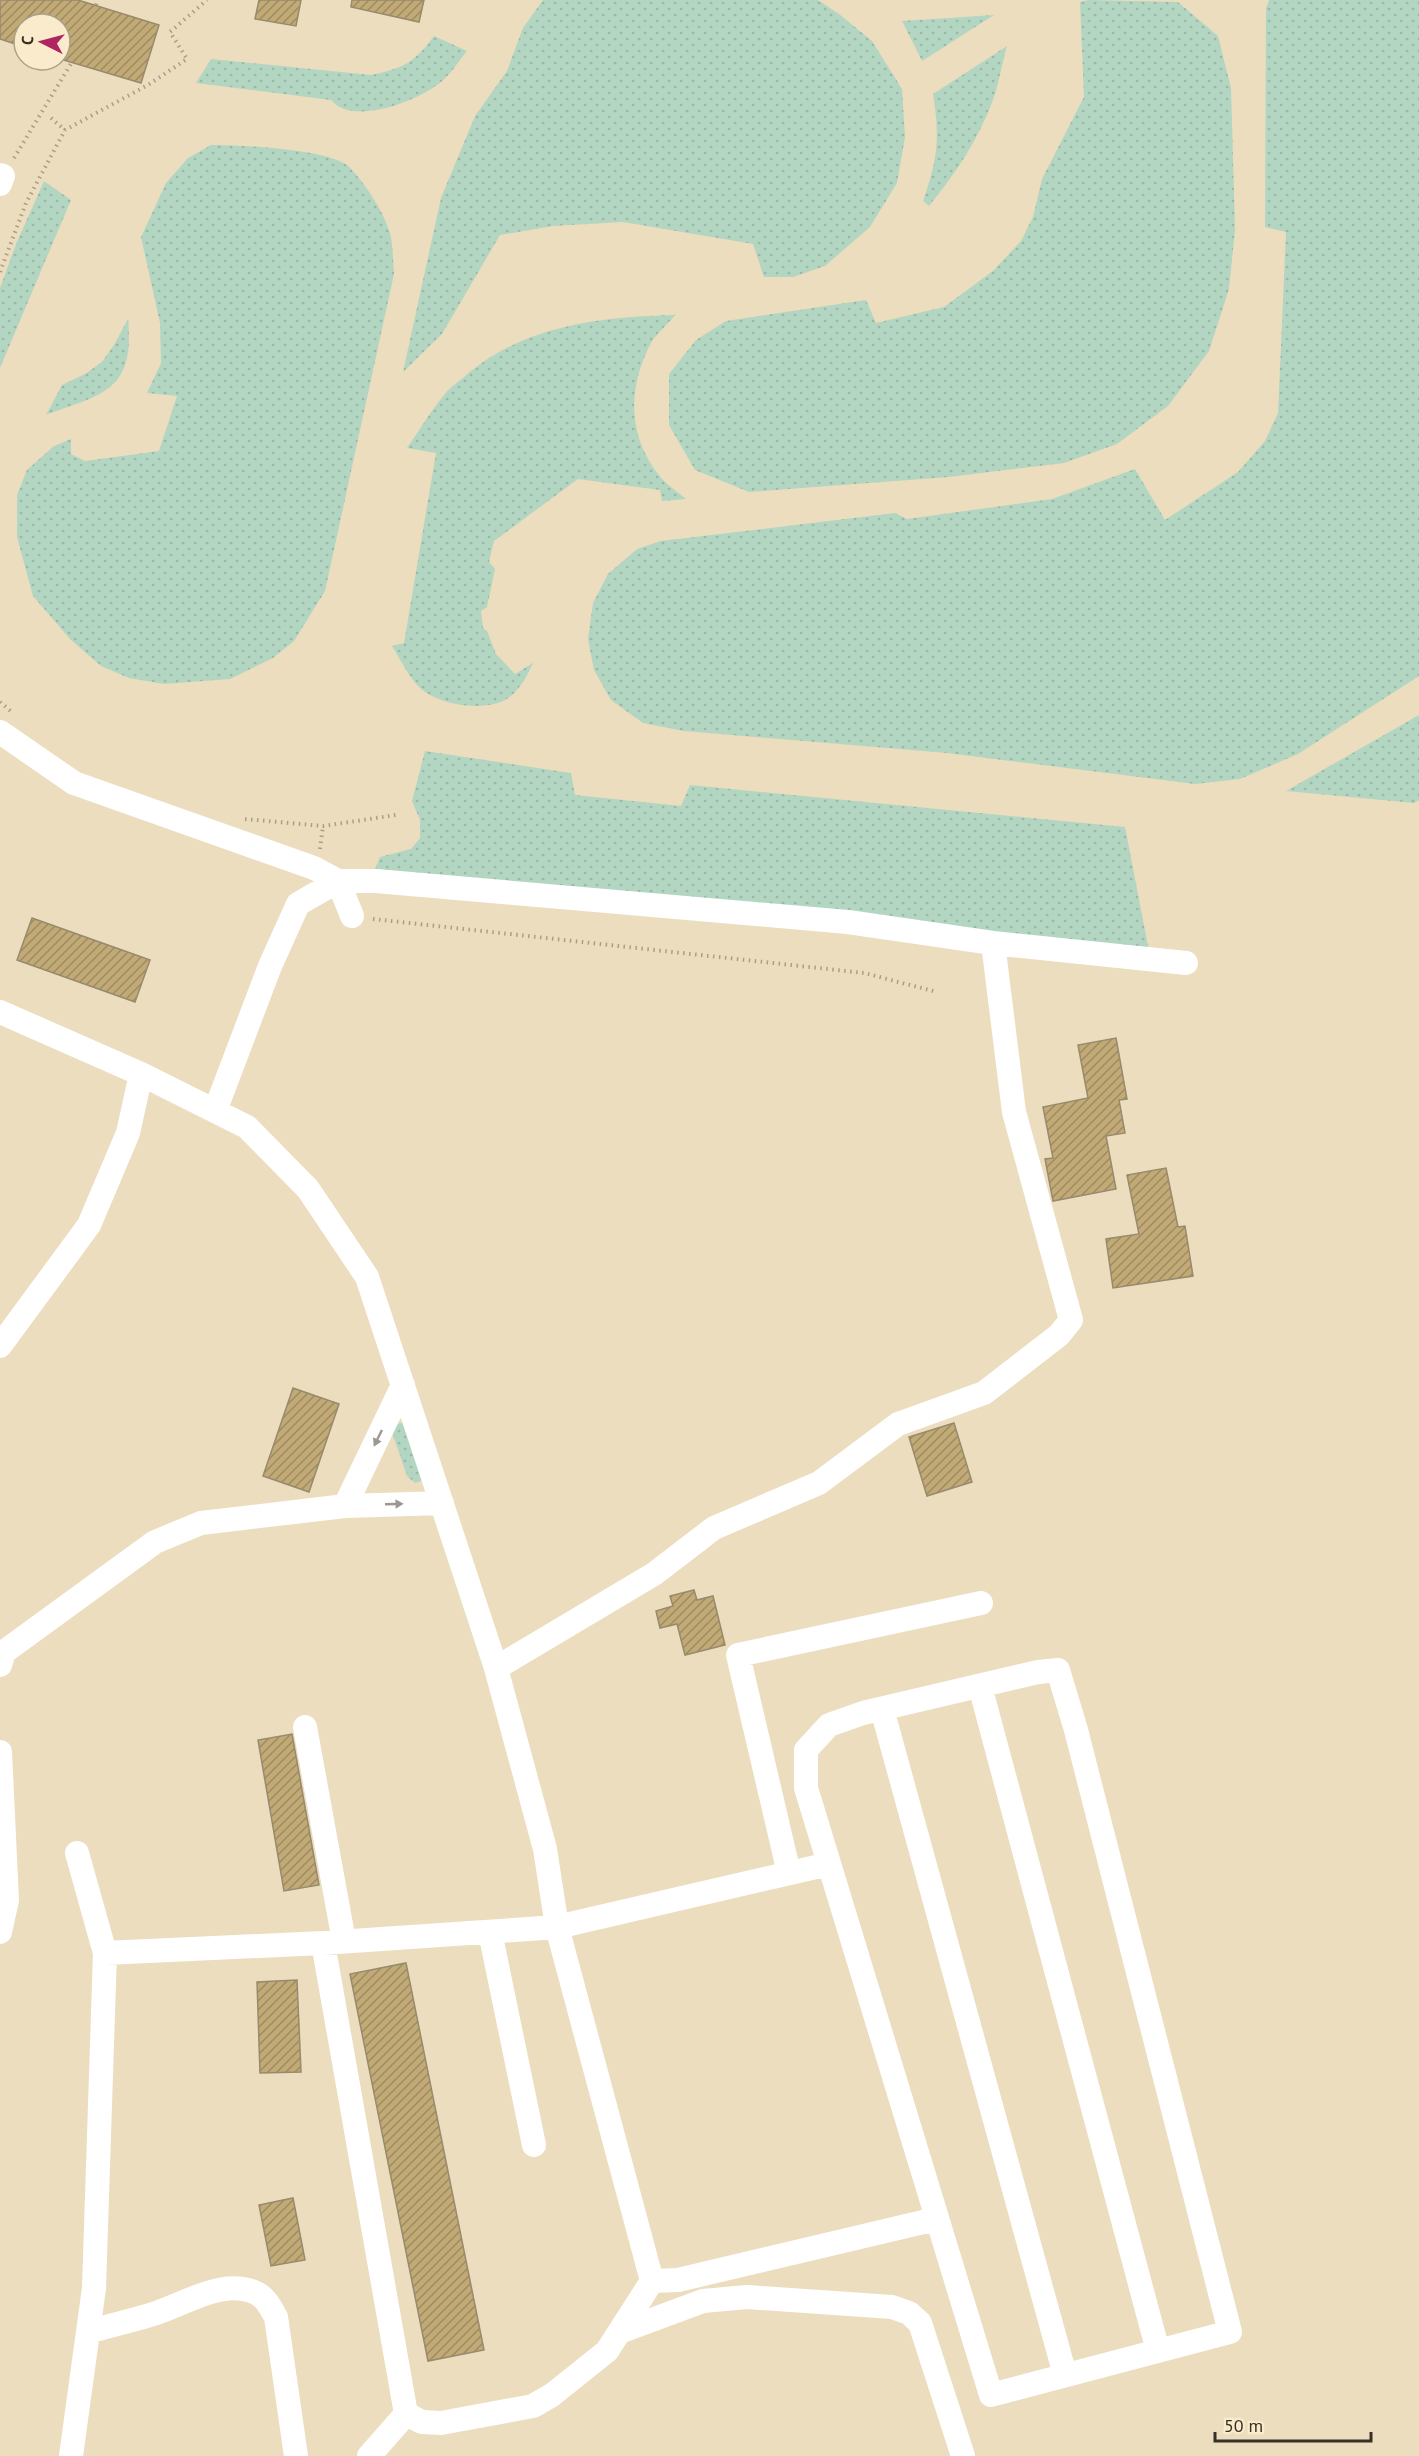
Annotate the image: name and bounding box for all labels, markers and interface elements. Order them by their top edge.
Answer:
north arrow [12,12,72,72]
text: С [17,35,38,46]
one-way arrow [373,1429,383,1446]
one-way arrow [384,1500,403,1509]
scale bar [1215,2405,1371,2443]
text: 50 m [1224,2414,1263,2437]

